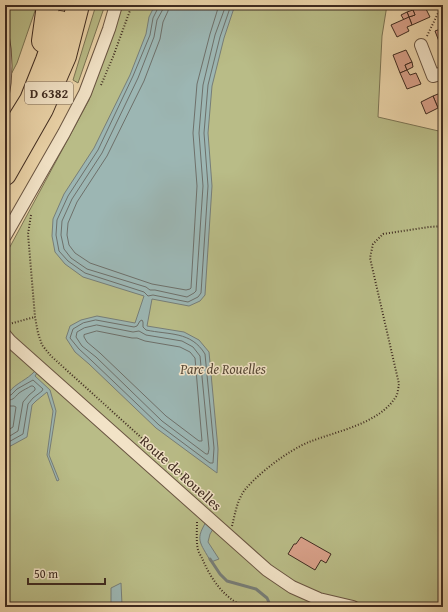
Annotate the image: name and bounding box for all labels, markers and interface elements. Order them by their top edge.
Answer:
road number: D 6382 [25,82,73,104]
park label: Parc de Rouelles [179,359,266,379]
street label: Route de Rouelles [136,431,226,515]
scale bar [28,560,105,586]
text: 50 m [34,565,58,582]

